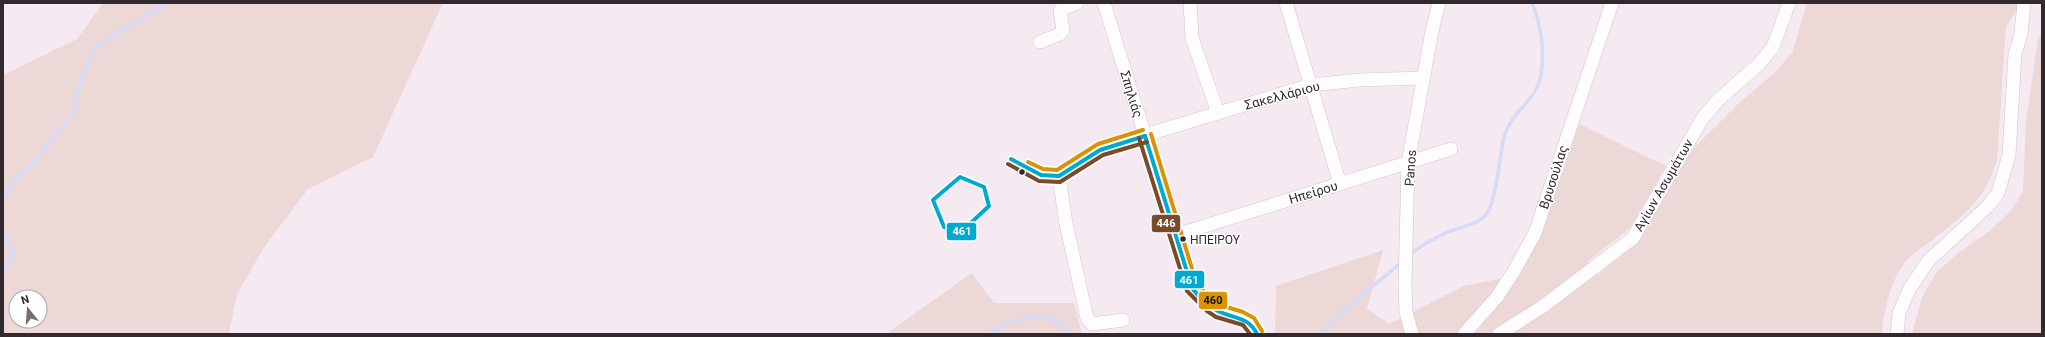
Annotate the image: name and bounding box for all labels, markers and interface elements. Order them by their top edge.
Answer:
street label: Σπηλιάς [1117,69,1146,119]
street label: Σακελλάριου [1243,78,1321,113]
street label: Αγίων Ασωμάτων [1631,136,1696,234]
street label: Βρυσούλας [1536,143,1571,211]
street label: Panos [1402,149,1419,187]
unlabelled marker [1017,167,1027,177]
street label: Ηπείρου [1287,178,1339,207]
line badge: 446 [1151,214,1181,233]
text: 446 [1157,217,1175,230]
line badge: 461 [946,222,977,241]
text: 461 [953,225,971,238]
place label: ΗΠΕΙΡΟΥ [1190,233,1241,247]
marker: ΗΠΕΙΡΟΥ [1178,234,1188,244]
line badge: 461 [1174,270,1205,289]
text: 461 [1180,274,1198,287]
north arrow [8,289,48,329]
line badge: 460 [1198,291,1228,310]
text: N [20,292,31,307]
text: 460 [1204,294,1222,307]

